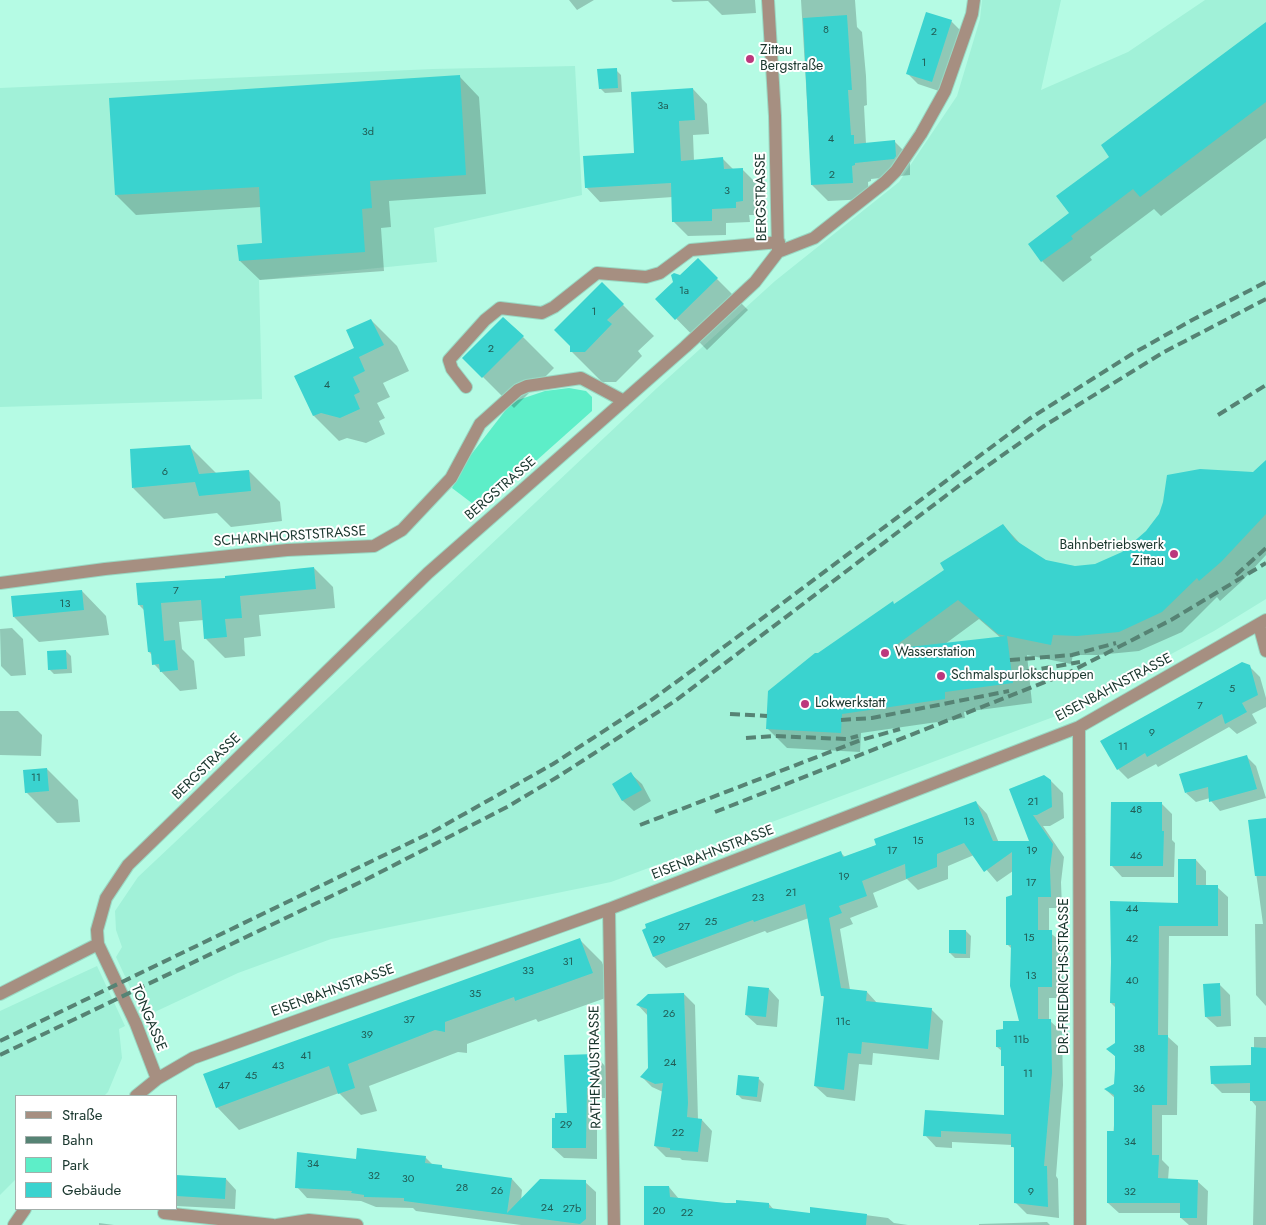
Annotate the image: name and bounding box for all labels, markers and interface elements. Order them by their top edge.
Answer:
house number: 8 [823,23,829,37]
house number: 2 [931,25,937,39]
place label: Zittau Bergstraße [760,43,823,75]
marker: Zittau Bergstraße [744,53,756,65]
house number: 1 [922,56,926,70]
house number: 3a [657,99,669,113]
house number: 3d [362,125,374,139]
house number: 4 [828,132,834,146]
street label: BERGSTRASSE [753,153,771,241]
house number: 2 [829,168,835,182]
house number: 3 [724,184,730,198]
house number: 1a [679,284,689,298]
house number: 1 [592,305,596,319]
house number: 2 [488,342,494,356]
house number: 4 [324,378,330,392]
street label: BERGSTRASSE [462,454,540,524]
house number: 6 [162,465,168,479]
street label: SCHARNHORSTSTRASSE [213,523,367,551]
place label: Bahnbetriebswerk Zittau [1060,538,1164,570]
marker: Bahnbetriebswerk Zittau [1168,548,1180,560]
house number: 7 [173,584,179,598]
house number: 13 [60,597,70,611]
place label: Wasserstation [895,645,975,661]
marker: Wasserstation [879,647,891,659]
street label: EISENBAHNSTRASSE [1053,650,1175,726]
place label: Schmalspurlokschuppen [951,668,1094,684]
marker: Schmalspurlokschuppen [935,670,947,682]
house number: 5 [1229,682,1235,696]
place label: Lokwerkstatt [815,696,885,712]
marker: Lokwerkstatt [799,698,811,710]
house number: 7 [1197,699,1203,713]
house number: 9 [1149,726,1155,740]
street label: BERGSTRASSE [169,730,245,804]
house number: 11 [1118,740,1128,754]
house number: 11 [31,771,41,785]
house number: 21 [1027,795,1039,809]
house number: 48 [1130,803,1142,817]
house number: 13 [964,815,974,829]
street label: EISENBAHNSTRASSE [650,822,776,884]
house number: 15 [912,834,924,848]
house number: 17 [887,844,897,858]
house number: 19 [1026,844,1038,858]
house number: 46 [1130,849,1142,863]
house number: 19 [838,870,850,884]
house number: 17 [1026,876,1036,890]
house number: 21 [785,886,797,900]
house number: 23 [752,891,764,905]
street label: DR.-FRIEDRICHS-STRASSE [1057,898,1073,1054]
house number: 44 [1126,902,1138,916]
house number: 25 [705,915,717,929]
house number: 27 [678,920,690,934]
house number: 15 [1023,931,1035,945]
house number: 42 [1126,932,1138,946]
house number: 29 [653,933,665,947]
house number: 31 [563,955,573,969]
street label: EISENBAHNSTRASSE [269,961,397,1021]
house number: 33 [522,964,534,978]
house number: 13 [1026,969,1036,983]
house number: 40 [1125,974,1139,988]
street label: TONGASSE [127,982,169,1054]
house number: 35 [469,987,481,1001]
street label: RATHENAUSTRASSE [587,1005,605,1129]
house number: 26 [663,1007,675,1021]
house number: 37 [403,1013,415,1027]
house number: 11c [835,1015,851,1029]
house number: 39 [361,1028,373,1042]
house number: 11b [1013,1033,1029,1047]
house number: 38 [1133,1042,1145,1056]
house number: 41 [300,1049,312,1063]
house number: 24 [664,1056,676,1070]
house number: 43 [272,1059,284,1073]
house number: 11 [1023,1067,1033,1081]
house number: 45 [245,1069,257,1083]
house number: 47 [218,1079,230,1093]
house number: 36 [1133,1082,1145,1096]
legend [15,1095,178,1210]
text: Straße [62,1104,102,1126]
house number: 29 [560,1118,572,1132]
house number: 22 [672,1126,684,1140]
text: Bahn [62,1129,93,1151]
house number: 34 [1124,1135,1136,1149]
text: Park [62,1154,89,1176]
house number: 34 [307,1157,319,1171]
house number: 32 [368,1169,380,1183]
house number: 30 [402,1172,414,1186]
text: Gebäude [62,1179,121,1201]
house number: 28 [456,1181,468,1195]
house number: 26 [491,1184,503,1198]
house number: 9 [1028,1185,1034,1199]
house number: 32 [1124,1185,1136,1199]
house number: 24 [541,1201,553,1215]
house number: 27b [563,1202,581,1216]
house number: 20 [653,1204,665,1218]
house number: 22 [681,1206,693,1220]

